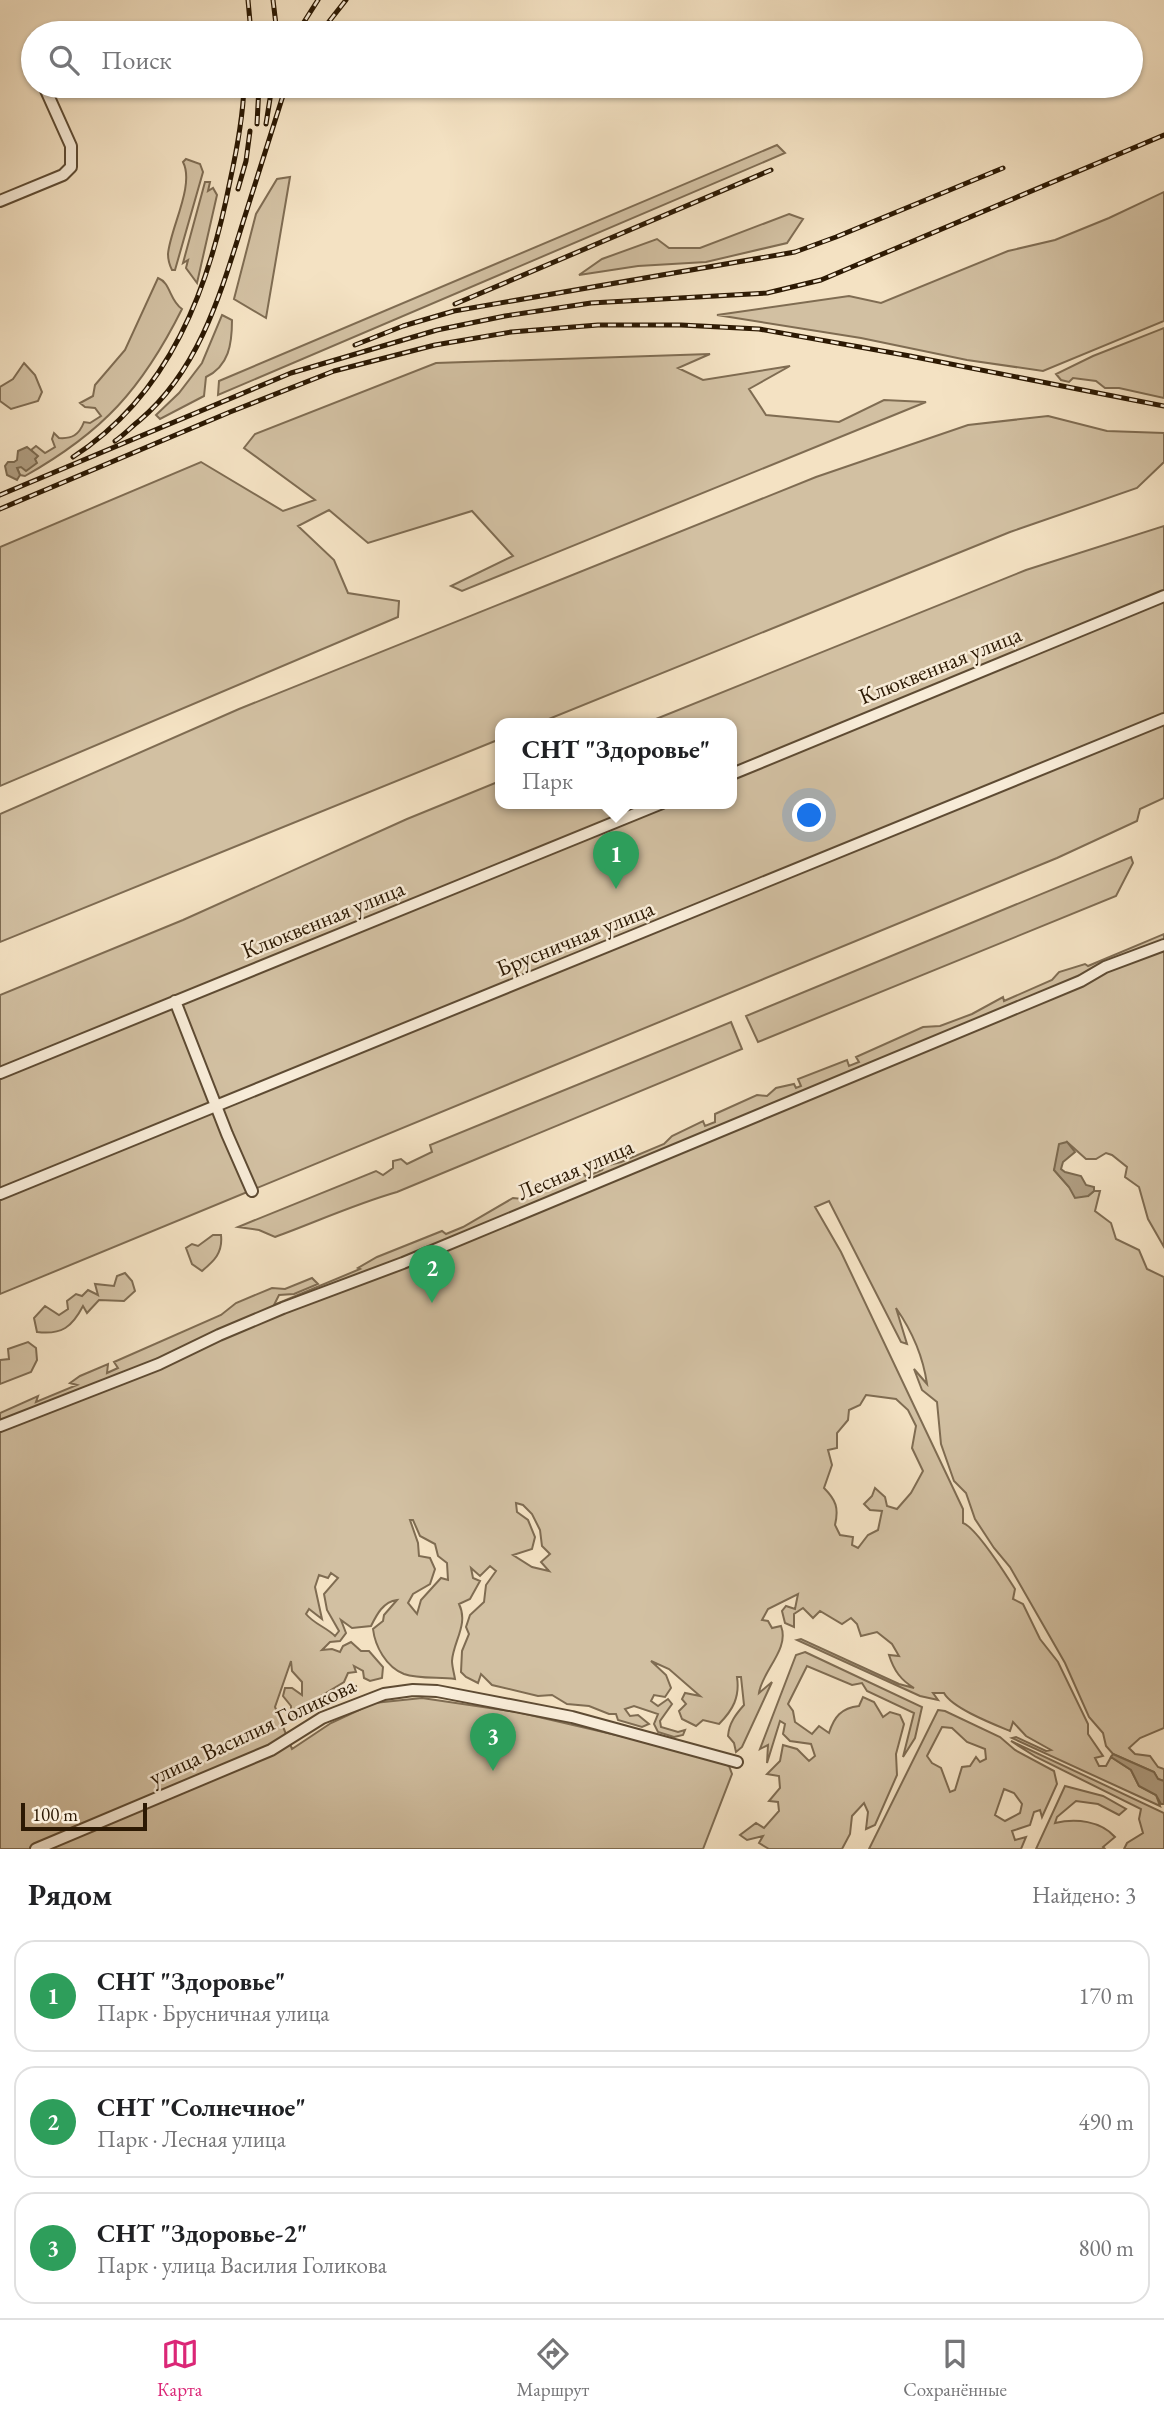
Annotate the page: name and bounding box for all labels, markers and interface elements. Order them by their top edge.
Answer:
search box [21,21,1143,98]
icon: search [45,41,83,79]
text: Поиск [101,43,172,77]
street label: Клюквенная улица [854,618,1027,711]
popup [495,718,737,809]
text: СНТ "Здоровье" [522,732,710,766]
text: Парк [522,766,573,796]
your location [792,798,826,832]
pin: 1 [593,831,639,889]
street label: Клюквенная улица [237,872,410,965]
street label: Брусничная улица [492,892,659,983]
street label: Лесная улица [512,1131,639,1207]
pin: 2 [409,1245,455,1303]
street label: улица Василия Голикова [144,1670,361,1792]
pin: 3 [470,1713,516,1771]
scale bar [21,1800,147,1832]
text: 100 m [32,1802,78,1827]
text: Рядом [28,1875,112,1914]
text: Найдено: 3 [1032,1880,1136,1910]
text: СНТ "Здоровье" [97,1964,285,1998]
text: 1 [47,1981,59,2011]
text: 170 m [1078,1981,1134,2011]
text: Парк · Брусничная улица [97,1998,330,2028]
text: СНТ "Солнечное" [97,2090,306,2124]
text: 2 [47,2107,59,2137]
text: 490 m [1078,2107,1134,2137]
text: Парк · Лесная улица [97,2124,286,2154]
text: СНТ "Здоровье-2" [97,2216,307,2250]
text: 3 [47,2233,59,2263]
text: 800 m [1078,2233,1134,2263]
text: Парк · улица Василия Голикова [97,2250,387,2280]
tab: Карта [157,2335,202,2402]
tab: Маршрут [516,2335,589,2402]
tab: Сохранённые [903,2335,1007,2402]

